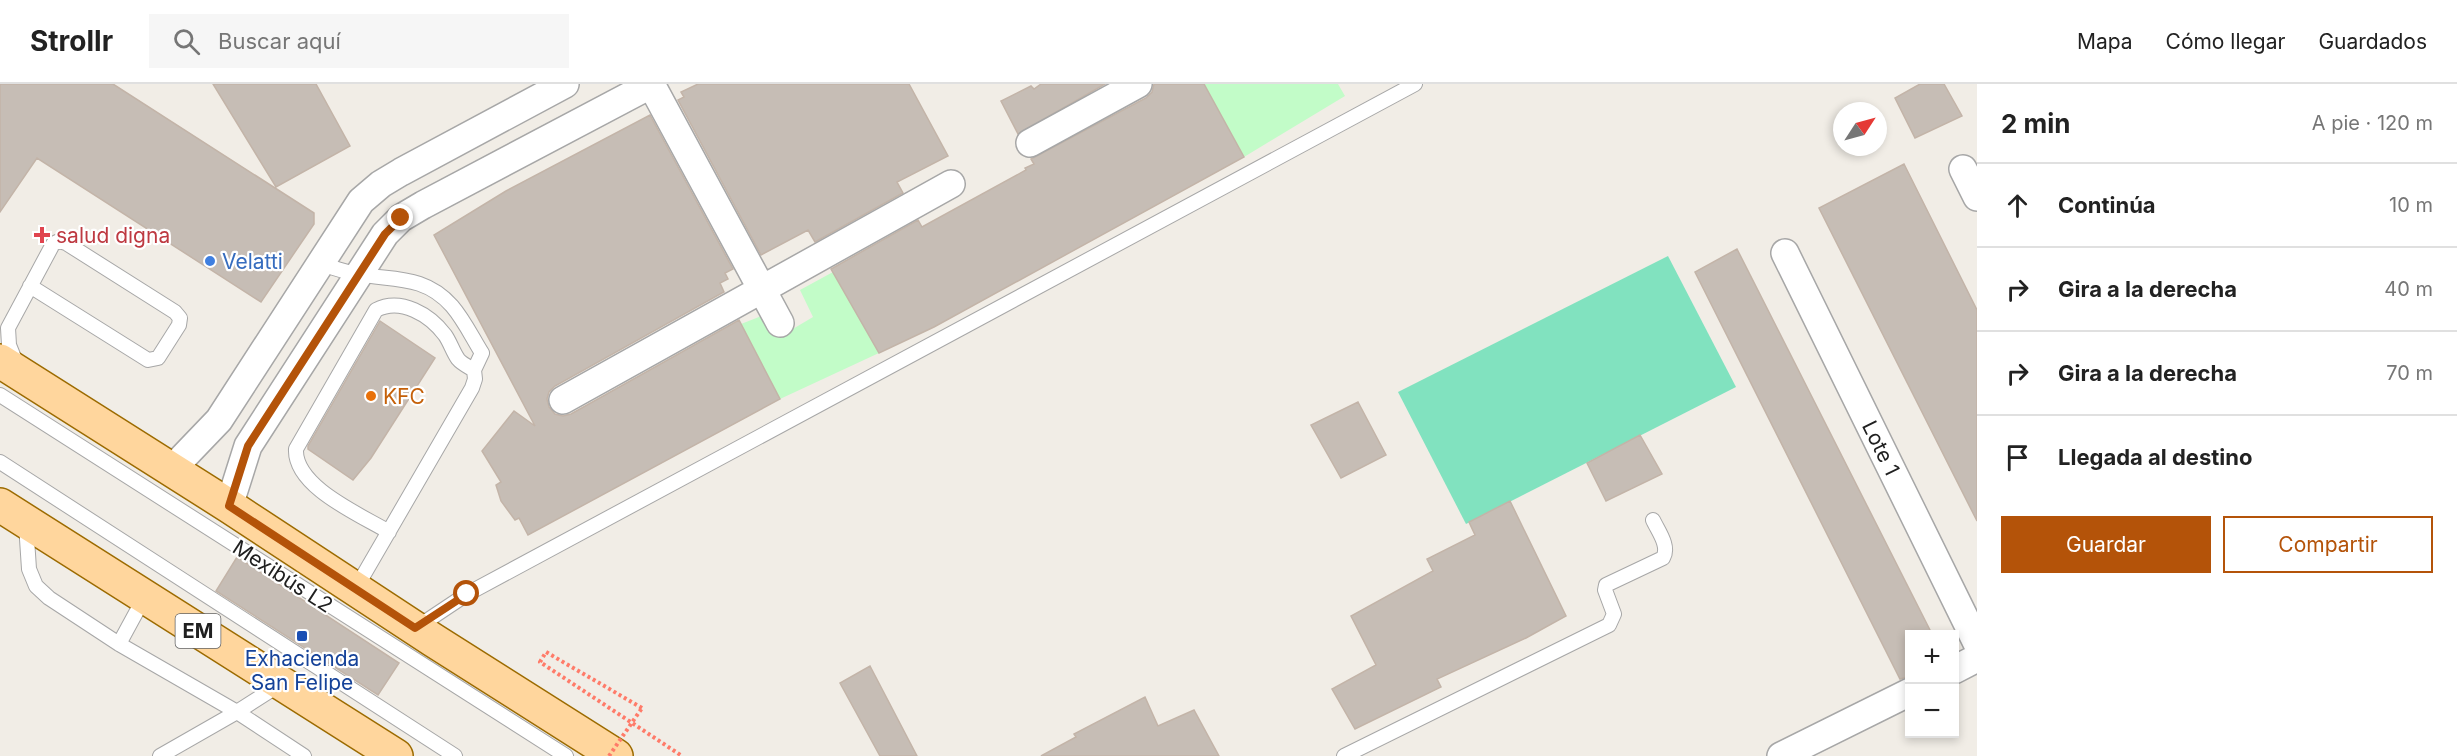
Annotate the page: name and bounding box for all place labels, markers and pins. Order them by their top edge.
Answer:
place label: salud digna [56,223,170,248]
marker: salud digna [33,226,51,244]
place label: Velatti [222,249,283,274]
marker: Velatti [203,254,217,268]
place label: KFC [383,384,425,409]
marker: KFC [364,389,378,403]
marker: Exhacienda San Felipe [295,629,309,643]
place label: Exhacienda San Felipe [245,646,359,695]

